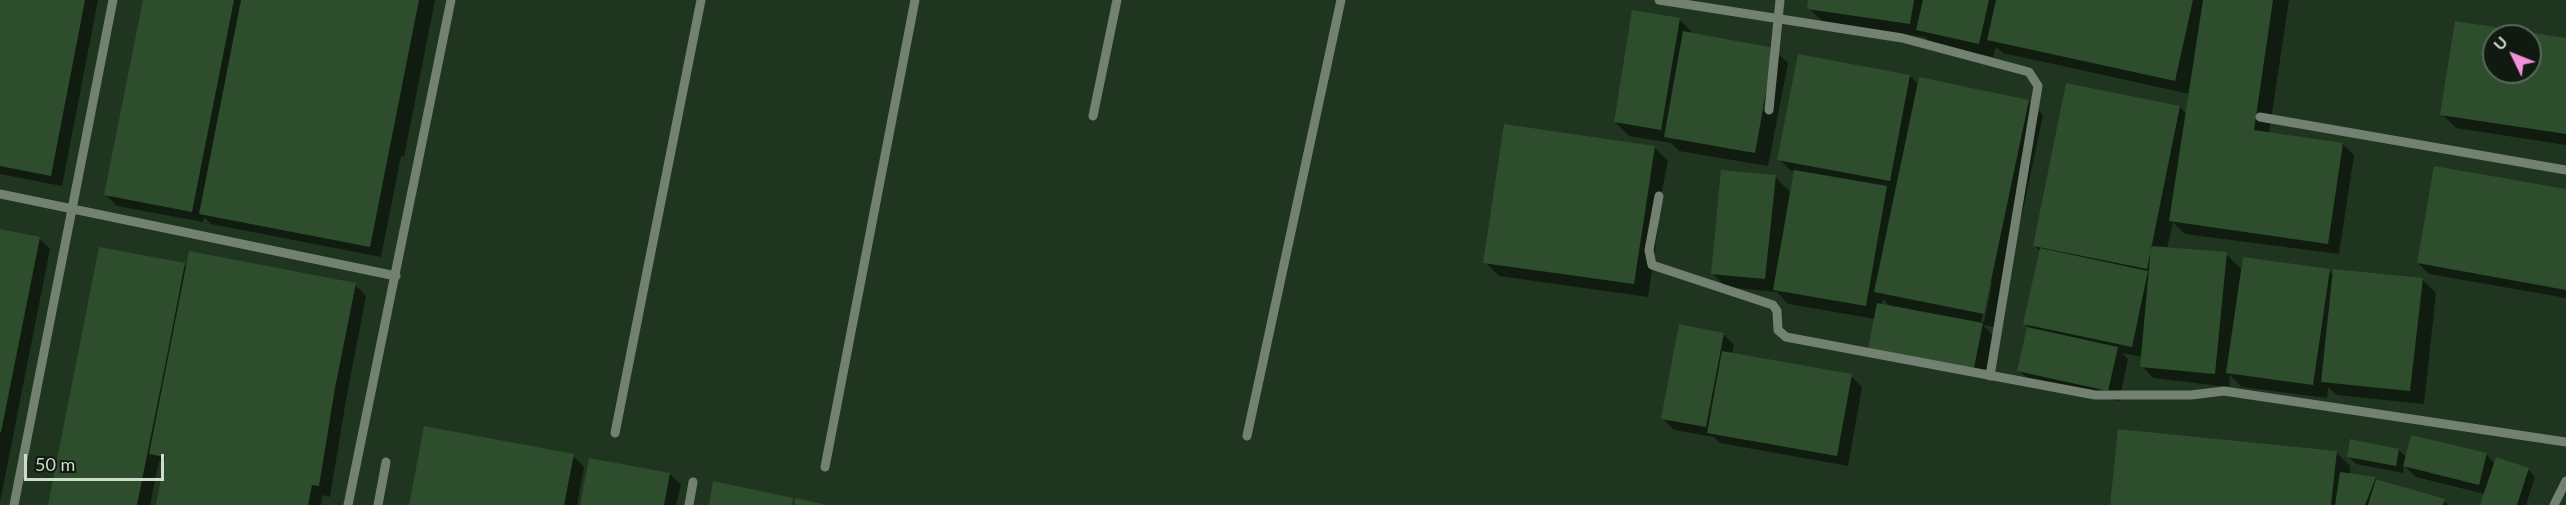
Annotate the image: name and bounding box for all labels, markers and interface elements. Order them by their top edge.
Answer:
north arrow [2482,24,2542,84]
text: U [2489,32,2511,54]
scale bar [27,442,166,480]
text: 50 m [35,453,75,475]

